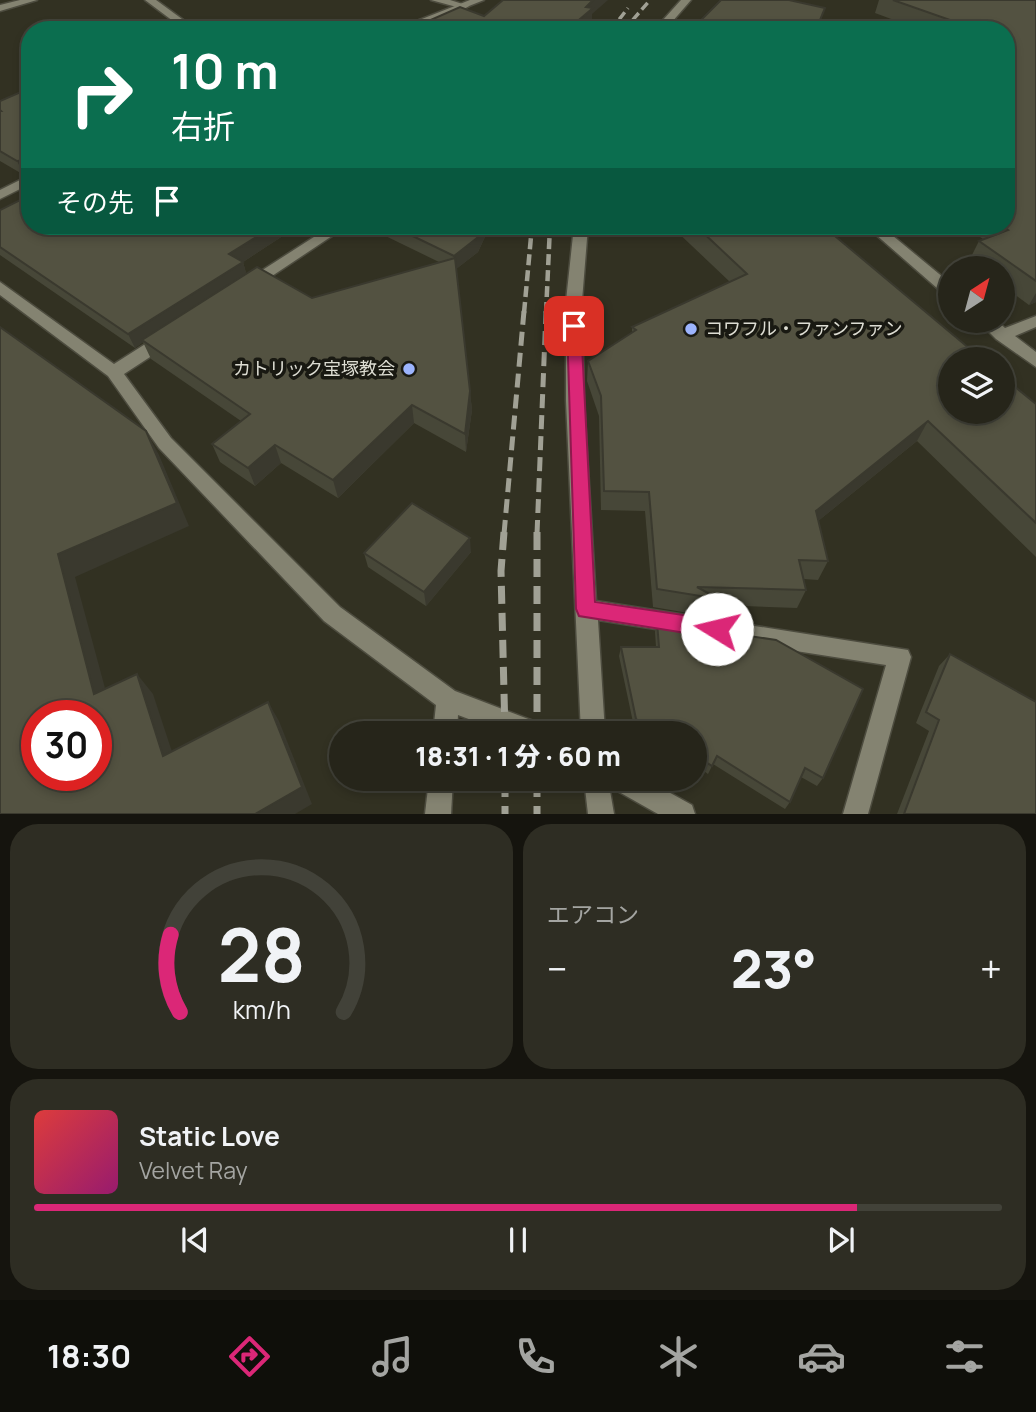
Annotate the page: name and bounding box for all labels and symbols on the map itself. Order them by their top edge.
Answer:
north arrow [938,256,1015,332]
pin [544,296,604,356]
place label: コワフル・ファンファン [705,316,902,340]
marker: コワフル・ファンファン [683,321,699,337]
place label: カトリック宝塚教会 [233,356,395,380]
marker: カトリック宝塚教会 [401,361,417,377]
position arrow [680,592,754,666]
speed limit sign: 30 [21,700,112,791]

